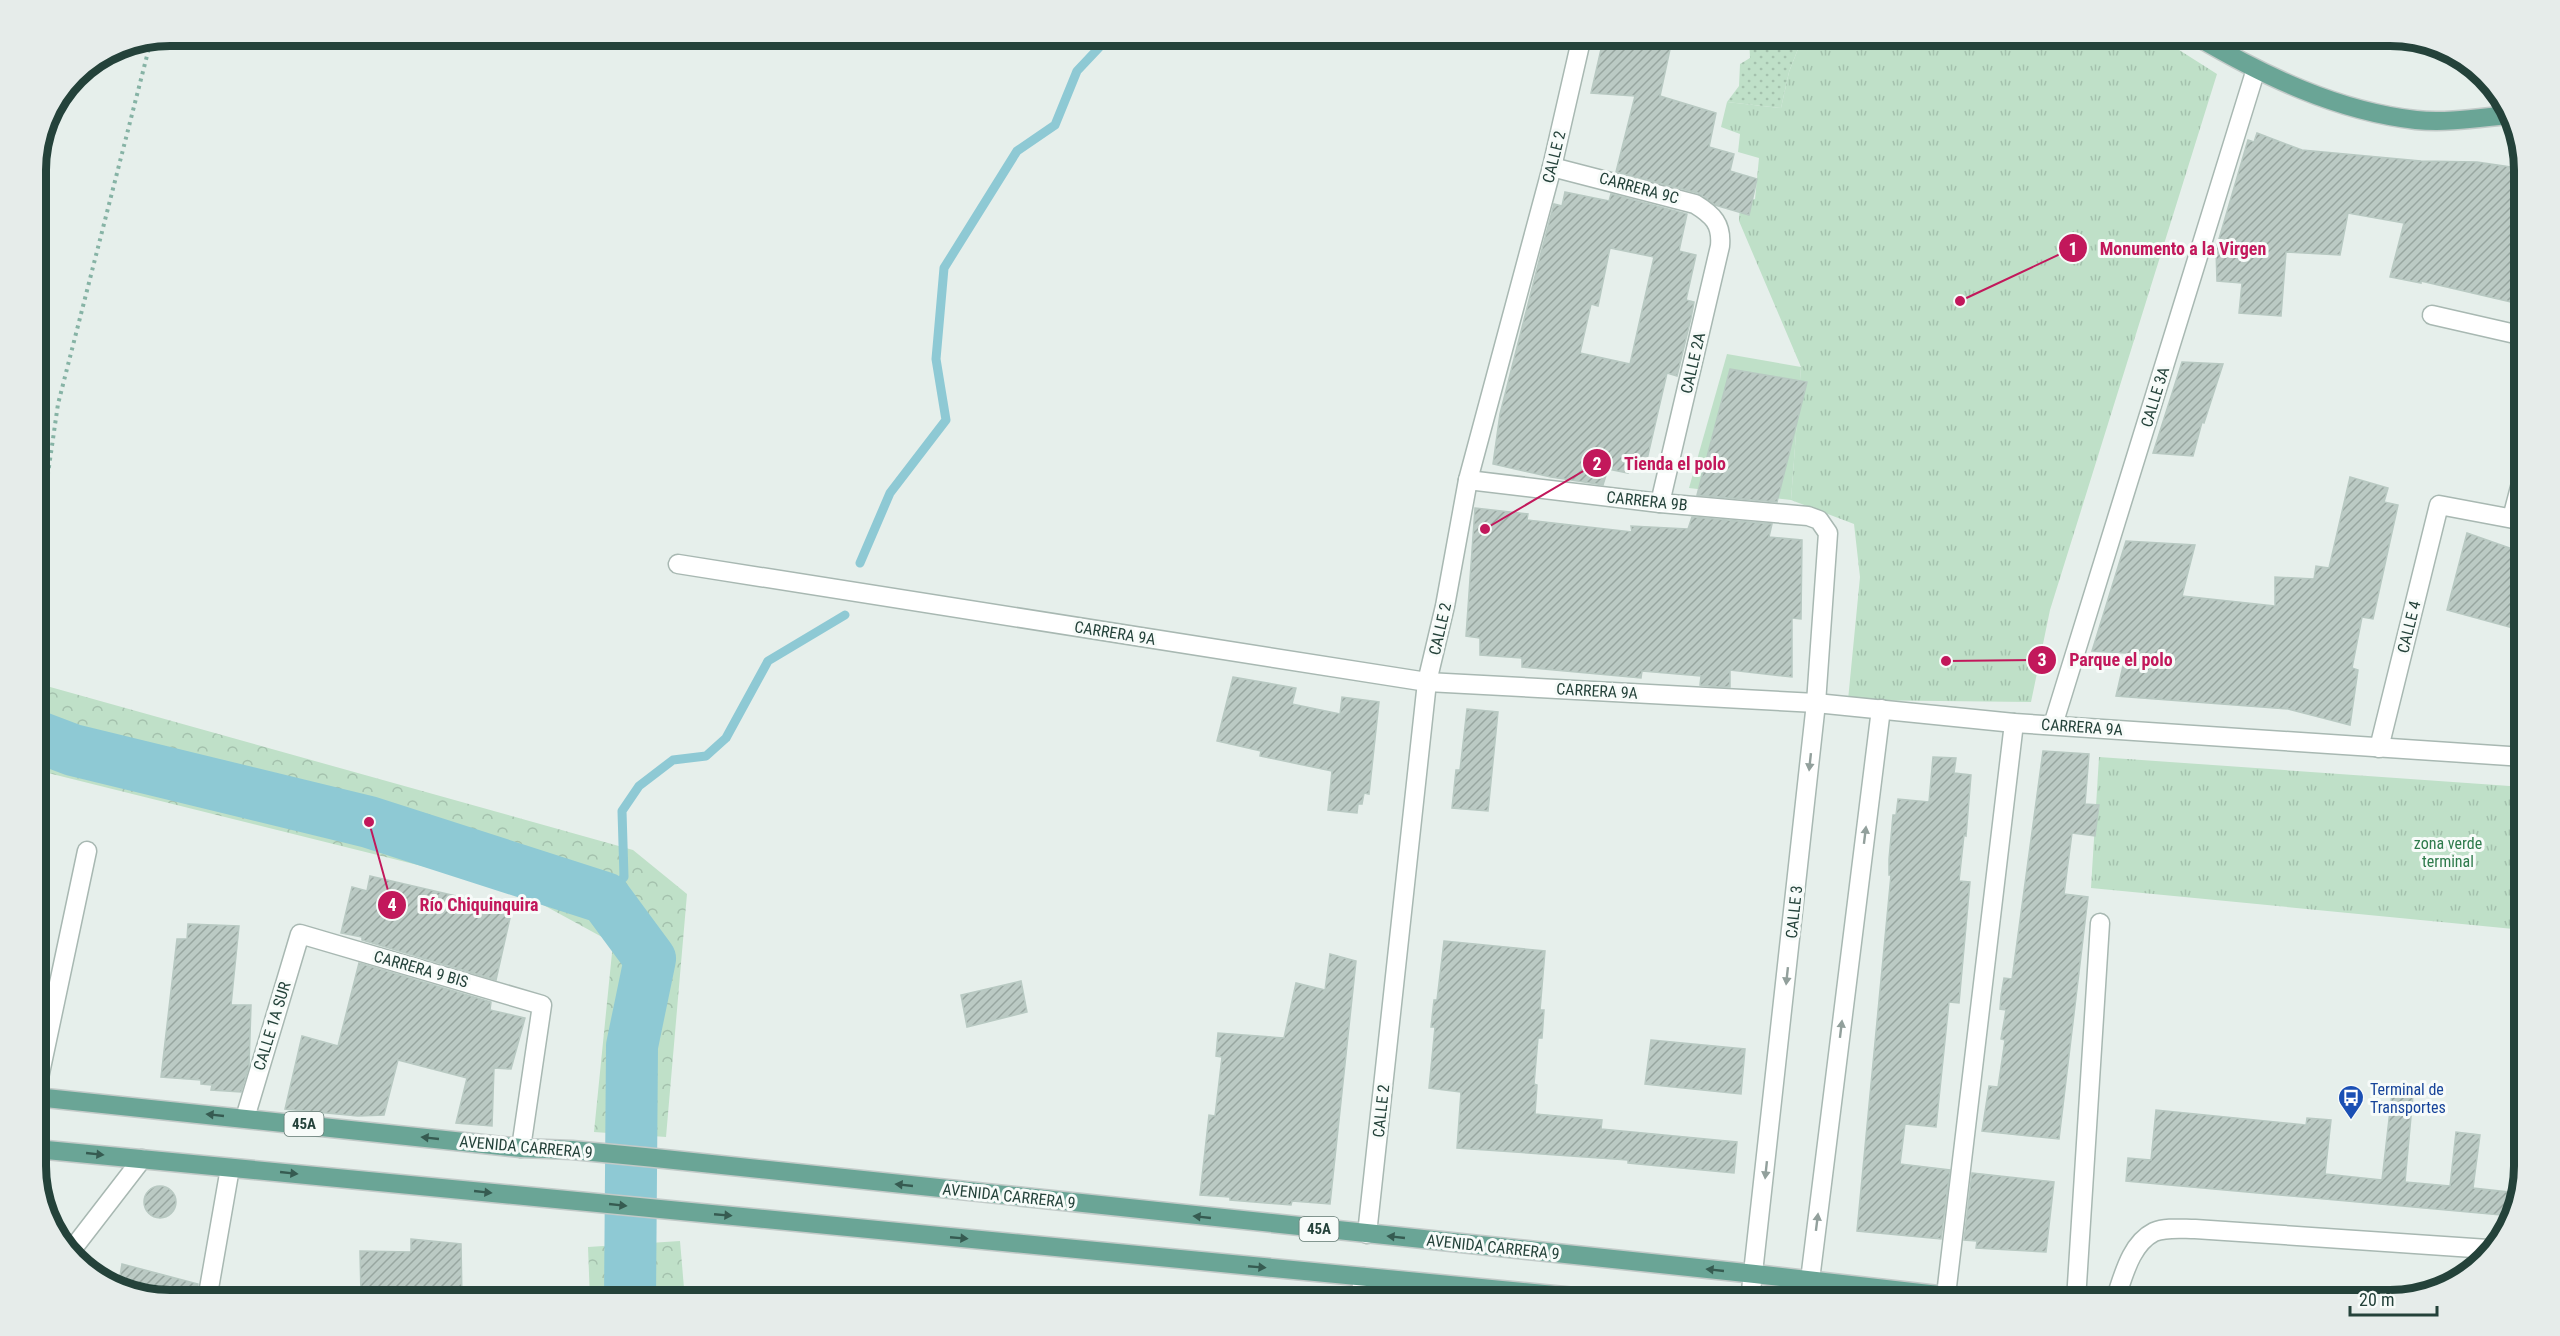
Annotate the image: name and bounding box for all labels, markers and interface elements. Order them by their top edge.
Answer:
street label: CALLE 2 [1538,129,1570,185]
street label: CARRERA 9C [1597,168,1681,208]
callout: Monumento a la Virgen [2058,230,2278,266]
text: 1 [2068,238,2078,259]
text: Monumento a la Virgen [2100,238,2266,259]
street label: CALLE 2A [1677,331,1709,395]
street label: CALLE 3A [2137,364,2173,430]
callout: Tienda el polo [1582,445,1738,481]
text: 2 [1592,453,1602,474]
text: Tienda el polo [1624,453,1726,474]
street label: CARRERA 9B [1606,487,1688,515]
street label: CALLE 4 [2393,599,2425,655]
street label: CALLE 2 [1425,601,1455,657]
street label: CARRERA 9A [1073,617,1157,649]
callout: Parque el polo [2027,642,2184,678]
text: 3 [2037,649,2047,670]
text: Parque el polo [2069,649,2173,670]
street label: CARRERA 9A [1556,679,1638,703]
street label: CARRERA 9A [2041,715,2123,739]
one-way arrow [1805,752,1815,771]
one-way arrow [1861,826,1870,845]
park label: zona verde terminal [2414,834,2482,871]
street label: CALLE 3 [1782,885,1806,939]
callout: Río Chiquinquira [377,887,550,923]
text: 4 [387,894,397,915]
text: Río Chiquinquira [419,894,539,915]
street label: CARRERA 9 BIS [372,946,470,992]
one-way arrow [1782,967,1792,986]
street label: CALLE 1A SUR [250,979,295,1073]
one-way arrow [1836,1019,1846,1038]
place label: Terminal de Transportes [2370,1080,2446,1117]
bus stop icon: Terminal de Transportes [2336,1083,2366,1121]
street label: CALLE 2 [1369,1084,1393,1138]
one-way arrow [206,1110,225,1120]
road number: 45A [284,1112,324,1136]
street label: AVENIDA CARRERA 9 [459,1132,593,1162]
one-way arrow [420,1133,439,1143]
one-way arrow [85,1149,104,1159]
one-way arrow [1761,1161,1771,1180]
one-way arrow [279,1168,298,1178]
one-way arrow [894,1180,913,1190]
street label: AVENIDA CARRERA 9 [941,1180,1077,1212]
one-way arrow [473,1187,492,1197]
one-way arrow [608,1200,627,1210]
one-way arrow [713,1210,732,1220]
one-way arrow [1193,1212,1212,1221]
one-way arrow [1812,1213,1822,1232]
road number: 45A [1300,1217,1338,1241]
street label: AVENIDA CARRERA 9 [1425,1231,1561,1263]
one-way arrow [1387,1232,1406,1242]
one-way arrow [949,1233,968,1243]
one-way arrow [1248,1262,1267,1272]
one-way arrow [1706,1265,1725,1275]
scale bar [2350,1279,2437,1317]
text: 20 m [2359,1289,2394,1310]

